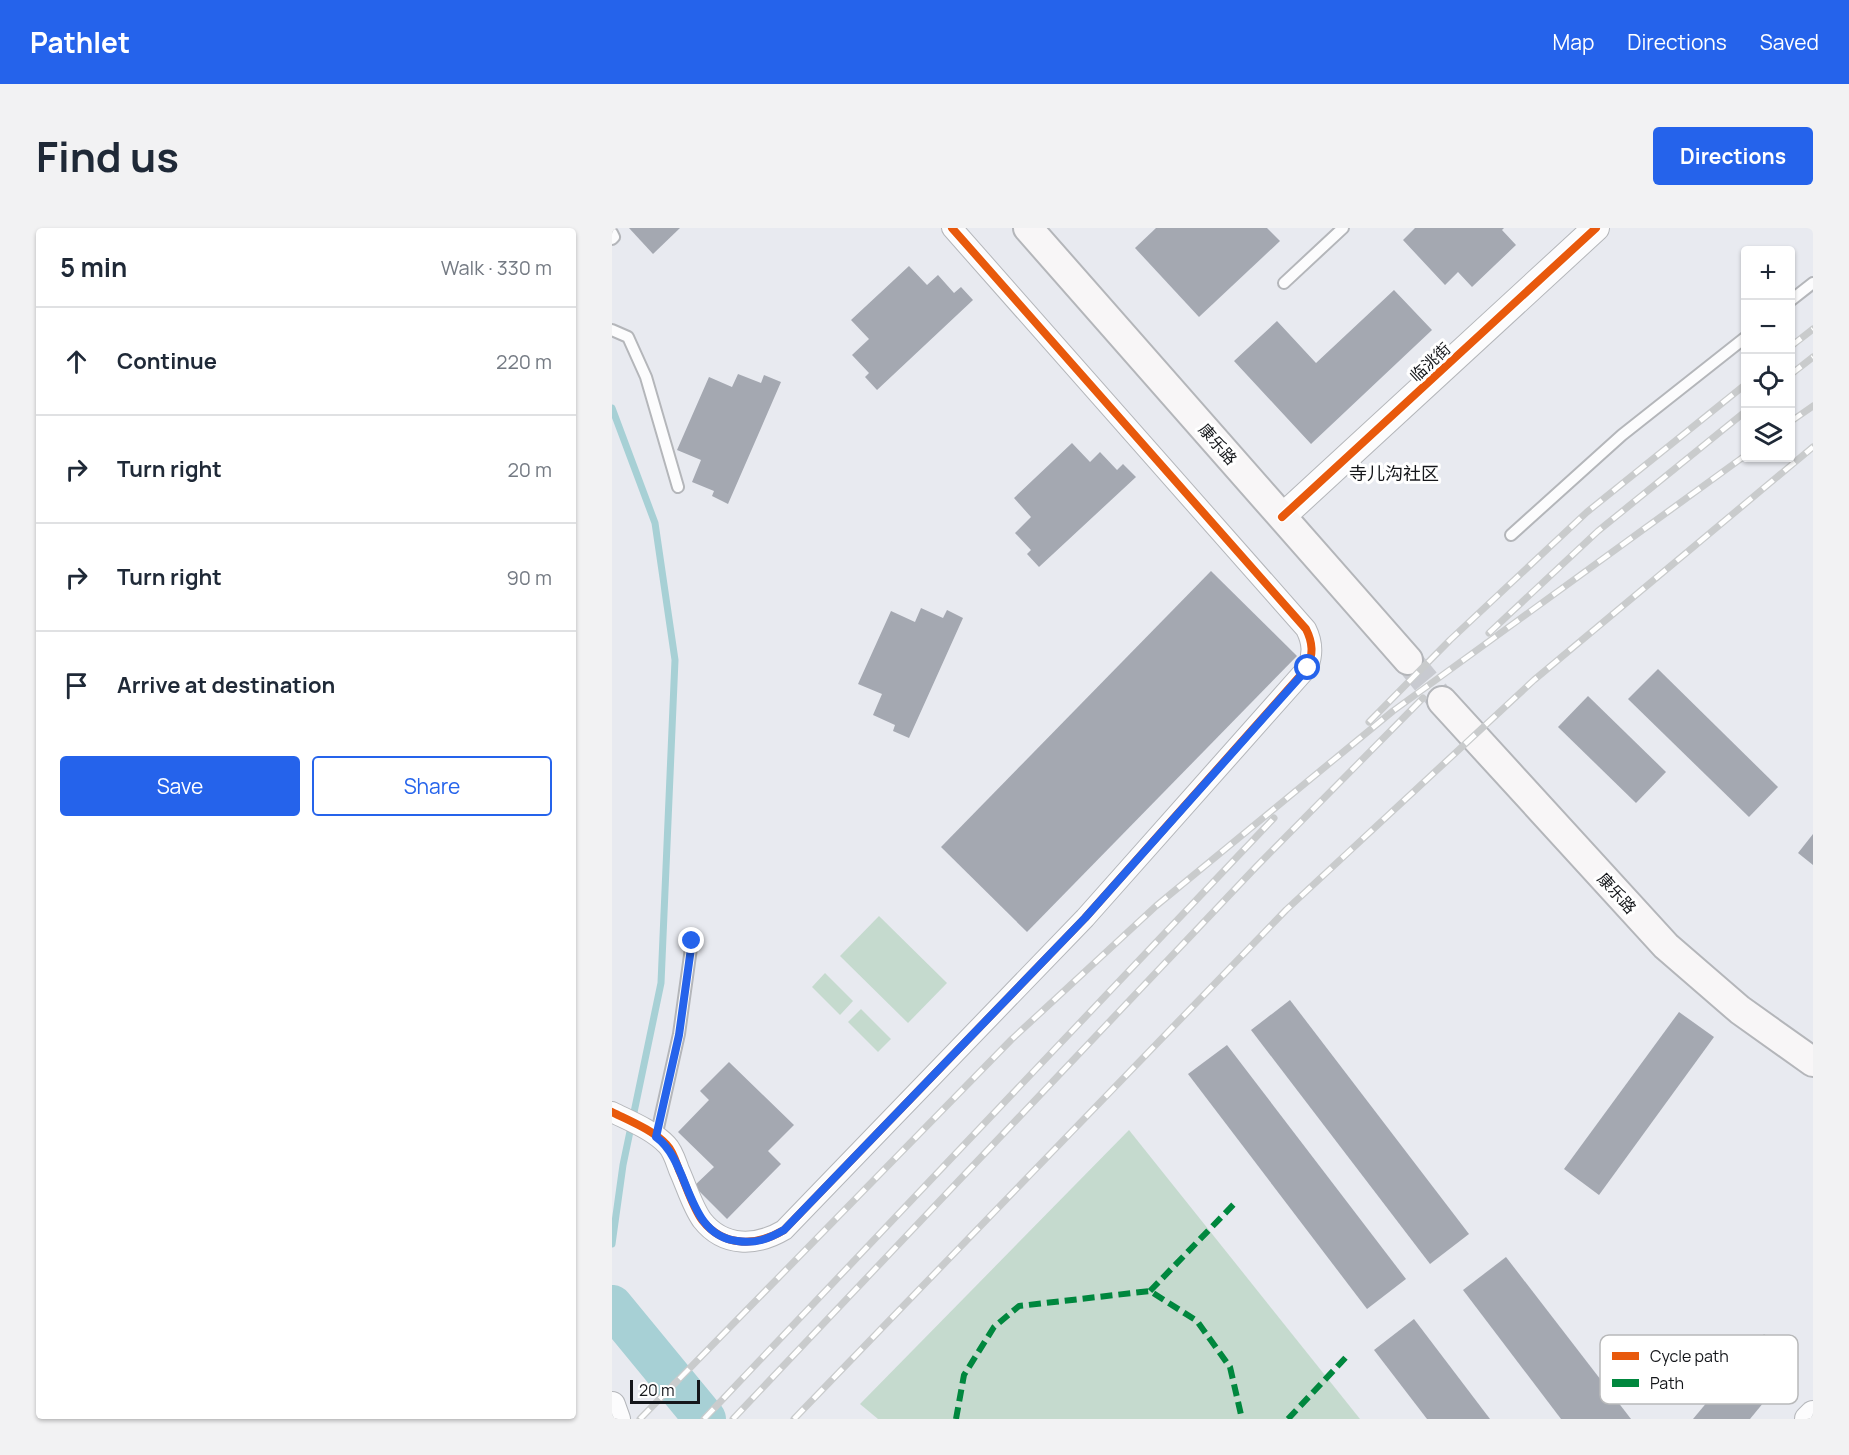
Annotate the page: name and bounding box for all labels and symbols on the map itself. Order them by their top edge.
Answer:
street label: 临洮街 [1405,338,1455,386]
street label: 康乐路 [1194,419,1242,469]
district label: 寺儿沟社区 [1349,461,1439,485]
route start [1294,654,1320,680]
street label: 康乐路 [1593,868,1641,918]
route end [678,927,704,953]
legend [1600,1335,1798,1404]
text: Cycle path [1650,1345,1729,1367]
text: Path [1650,1372,1684,1394]
scale bar [630,1377,700,1404]

